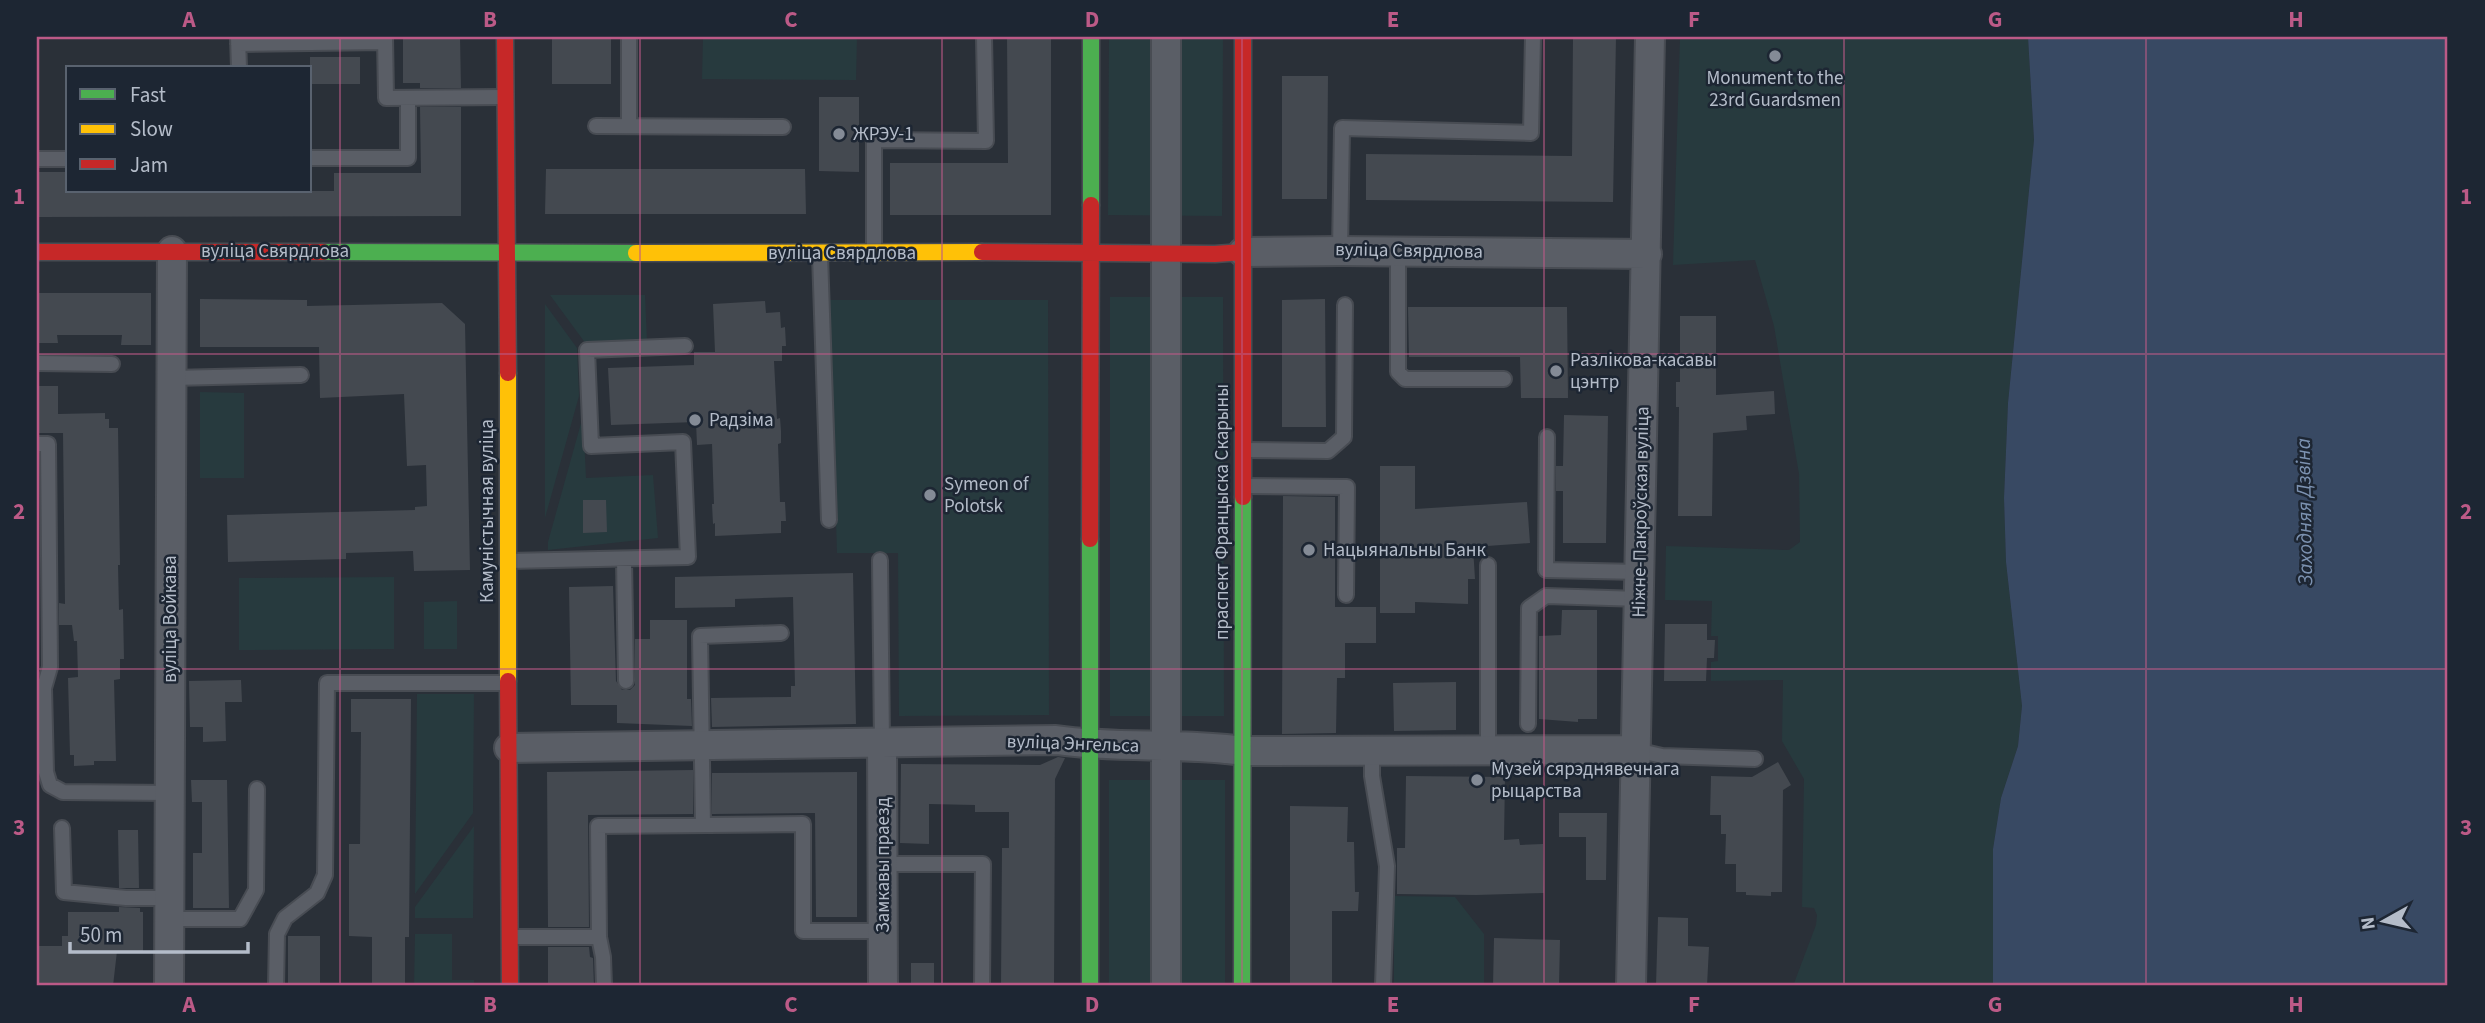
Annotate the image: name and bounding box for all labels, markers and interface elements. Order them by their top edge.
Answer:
text: A [181,3,196,36]
text: B [483,3,497,36]
text: C [784,3,798,36]
text: D [1085,3,1099,36]
text: E [1387,3,1399,36]
text: F [1688,3,1700,36]
text: G [1988,3,2002,36]
text: H [2288,3,2304,36]
marker: Monument to the 23rd Guardsmen [1767,48,1783,64]
place label: Monument to the 23rd Guardsmen [1706,65,1844,114]
legend [66,66,312,192]
text: Fast [130,80,166,110]
text: Slow [130,114,173,144]
place label: ЖРЭУ-1 [853,121,914,148]
marker: ЖРЭУ-1 [831,126,847,142]
text: Jam [130,150,168,180]
text: 1 [13,180,25,213]
text: 1 [2460,180,2472,213]
street label: вуліца Свярдлова [1335,236,1483,266]
street label: вуліца Свярдлова [201,238,349,265]
street label: вуліца Свярдлова [768,240,916,267]
place label: Разлікова-касавы цэнтр [1570,347,1717,396]
marker: Разлікова-касавы цэнтр [1548,363,1564,379]
street label: праспект Францыска Скарыны [1209,384,1236,640]
street label: Ніжне-Пакроўская вуліца [1626,406,1656,618]
place label: Радзіма [709,407,774,434]
marker: Радзіма [687,412,703,428]
street label: Камуністычная вуліца [474,419,501,603]
water label: Заходняя Дзвіна [2288,438,2320,586]
place label: Symeon of Polotsk [944,471,1030,520]
marker: Symeon of Polotsk [922,487,938,503]
text: 2 [13,495,25,528]
text: 2 [2460,495,2472,528]
place label: Нацыянальны Банк [1323,537,1486,564]
marker: Нацыянальны Банк [1301,542,1317,558]
street label: вуліца Войкава [157,555,184,683]
street label: вуліца Энгельса [1006,728,1140,760]
place label: Музей сярэднявечнага рыцарства [1491,756,1680,805]
marker: Музей сярэднявечнага рыцарства [1469,772,1485,788]
street label: Замкавы праезд [870,797,897,933]
text: 3 [13,811,25,844]
text: 3 [2460,811,2472,844]
north arrow [2348,886,2418,956]
scale bar [70,911,248,955]
text: N [2354,915,2383,931]
text: 50 m [80,920,122,950]
text: A [181,988,196,1021]
text: B [483,988,497,1021]
text: C [784,988,798,1021]
text: D [1085,988,1099,1021]
text: E [1387,988,1399,1021]
text: F [1688,988,1700,1021]
text: G [1988,988,2002,1021]
text: H [2288,988,2304,1021]

